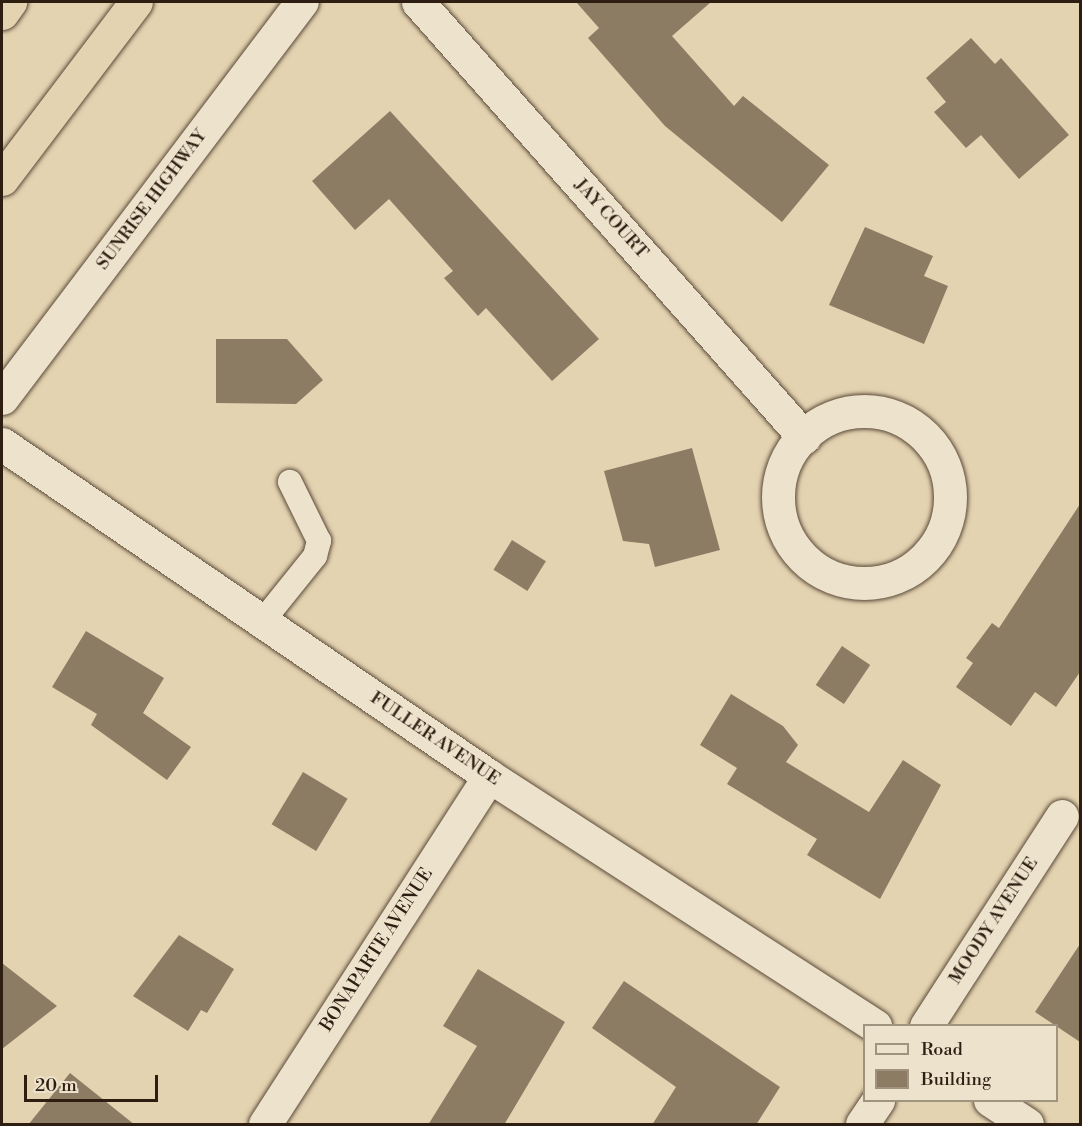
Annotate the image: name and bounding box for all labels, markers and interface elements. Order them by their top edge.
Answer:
street label: SUNRISE HIGHWAY [92,126,212,274]
street label: JAY COURT [570,175,652,263]
street label: FULLER AVENUE [366,687,504,791]
street label: MOODY AVENUE [945,853,1043,989]
street label: BONAPARTE AVENUE [316,864,438,1036]
legend [863,1024,1058,1102]
text: Road [921,1038,963,1061]
scale bar [27,1063,160,1101]
text: Building [921,1068,991,1091]
text: 20 m [35,1074,77,1097]

